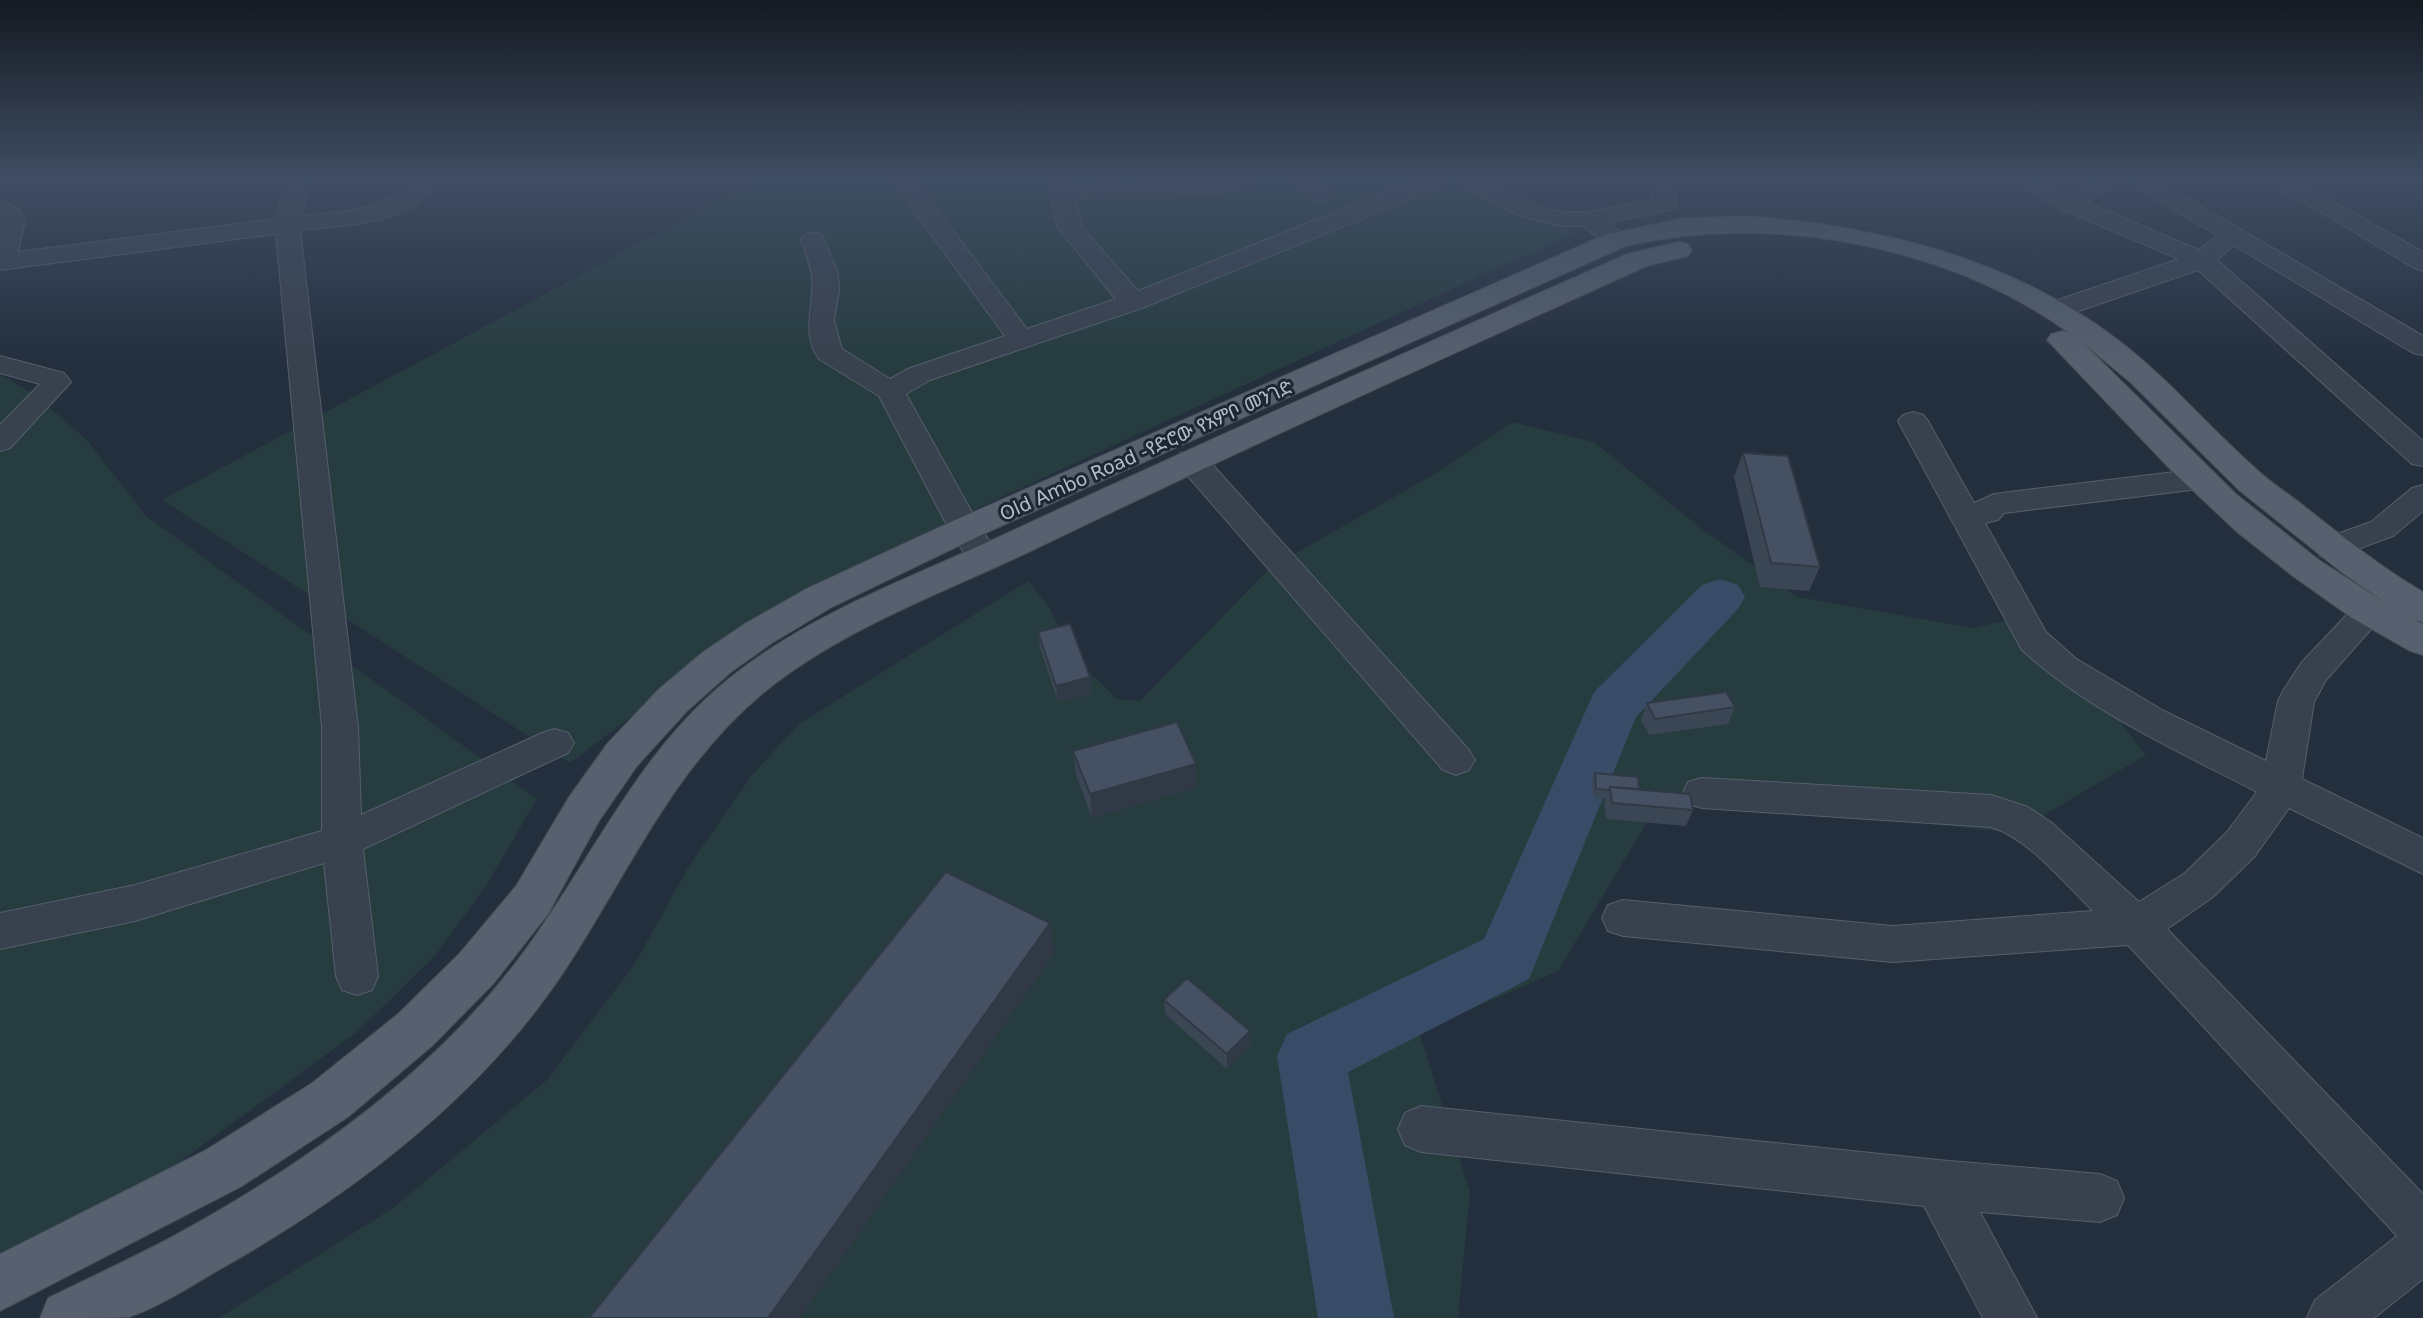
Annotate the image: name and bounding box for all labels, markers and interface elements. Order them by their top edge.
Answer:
street label: Old Ambo Road -የድሮው የአምቦ መንገድ [996,375,1296,525]

